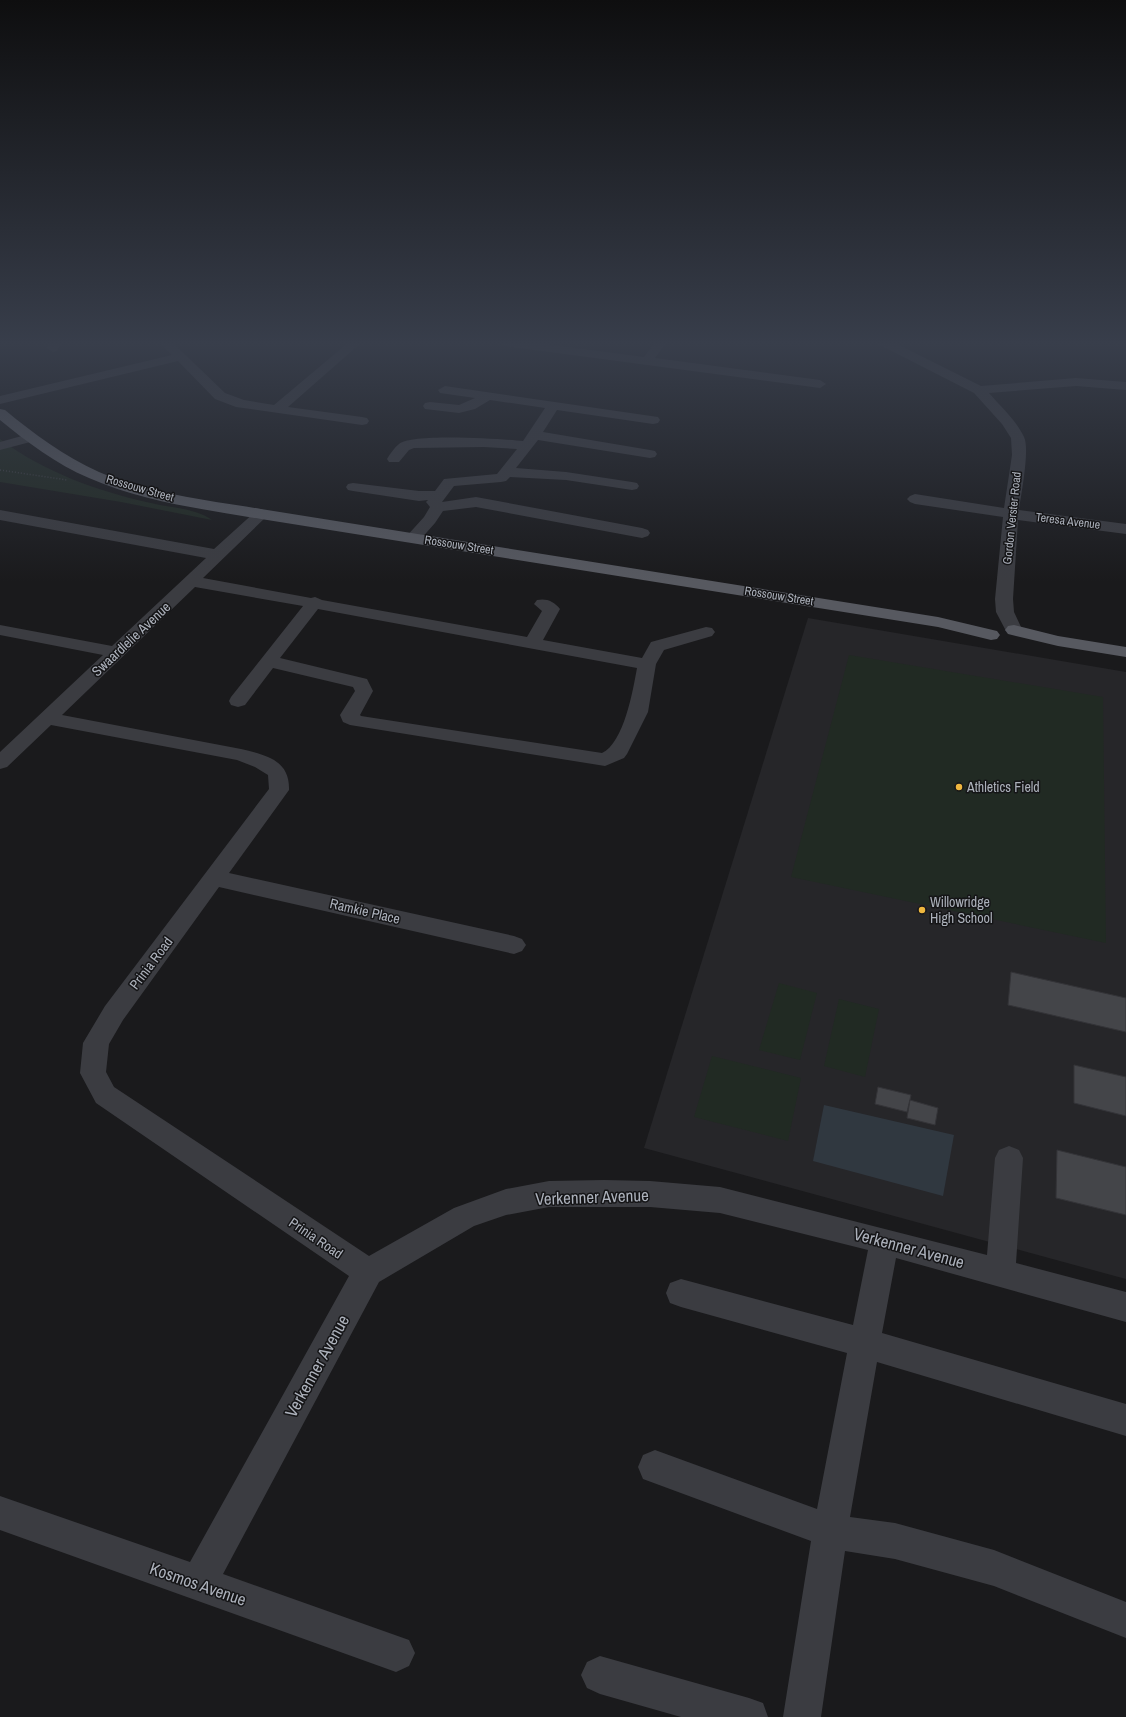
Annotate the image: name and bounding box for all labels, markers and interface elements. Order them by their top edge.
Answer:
street label: Rossouw Street [104,471,176,505]
street label: Gordon Verster Road [999,471,1025,565]
street label: Teresa Avenue [1035,509,1101,533]
street label: Rossouw Street [423,532,495,558]
street label: Rossouw Street [743,583,815,609]
street label: Swaardlelie Avenue [88,598,174,680]
place label: Athletics Field [966,778,1040,796]
marker: Athletics Field [954,782,964,792]
place label: Willowridge High School [930,893,993,927]
street label: Ramkie Place [328,894,402,928]
marker: Willowridge High School [917,905,927,915]
street label: Prinia Road [125,933,177,993]
street label: Verkenner Avenue [535,1183,649,1210]
street label: Prinia Road [286,1213,346,1263]
street label: Verkenner Avenue [851,1222,967,1273]
street label: Verkenner Avenue [279,1310,354,1421]
street label: Kosmos Avenue [147,1556,250,1611]

